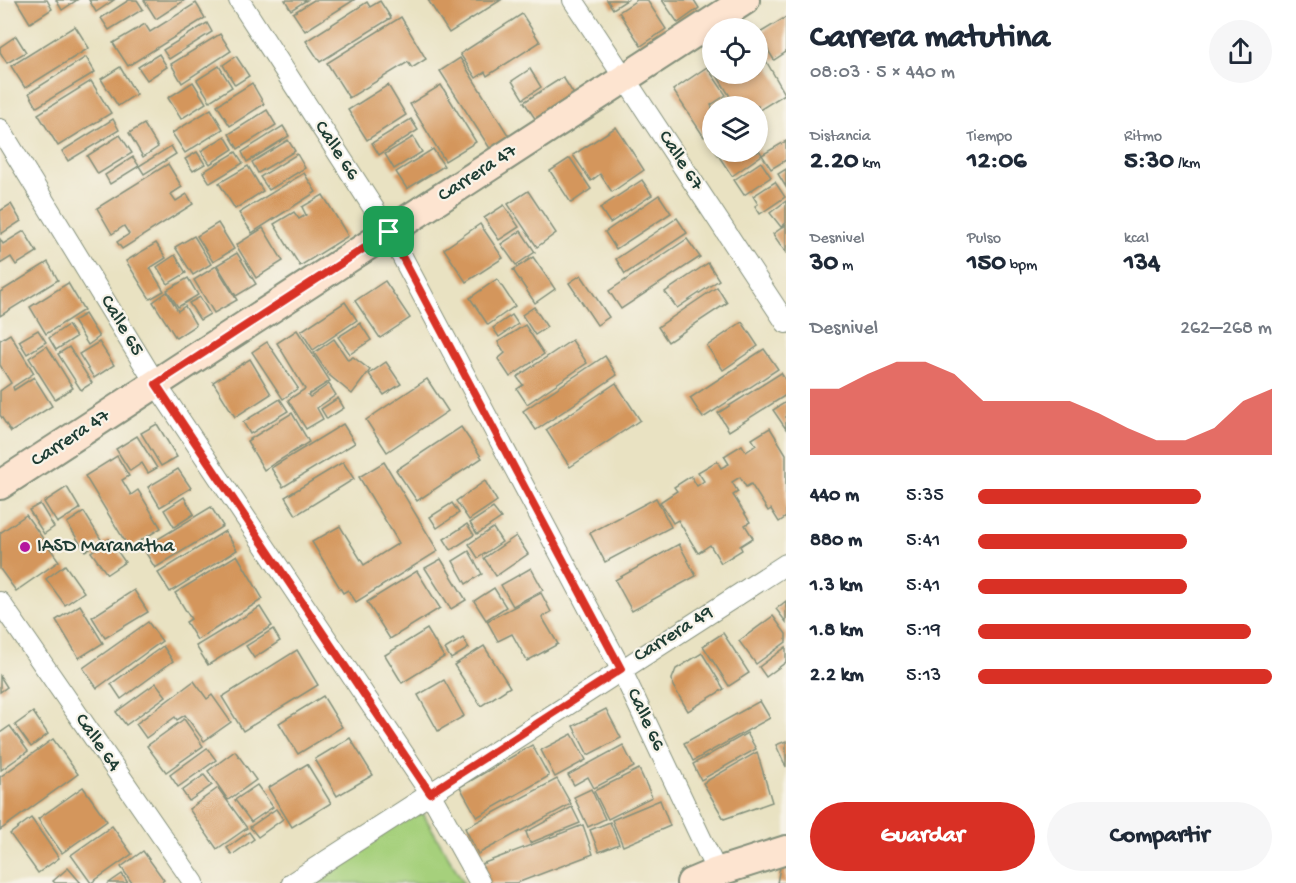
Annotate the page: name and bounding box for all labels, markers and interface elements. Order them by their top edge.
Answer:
map controls [702,18,768,162]
button: locate [702,18,768,84]
text: Carrera matutina [810,20,1050,58]
button: share [1209,20,1272,83]
text: 08:03 · 5 × 440 m [810,62,955,85]
button: layers [702,96,768,162]
street label: Calle 66 [308,117,364,186]
street label: Calle 67 [652,127,708,196]
text: Distancia [810,128,871,147]
text: Tiempo [967,128,1012,147]
text: Ritmo [1124,128,1162,147]
street label: Carrera 47 [434,140,522,208]
text: 2.20 [810,147,858,178]
text: 12:06 [967,147,1026,178]
text: 5:30 [1124,147,1174,178]
text: km [858,155,881,174]
text: /km [1174,155,1200,174]
pin [363,206,414,257]
icon: arrive [372,215,405,248]
text: Desnivel [810,230,864,249]
text: Pulso [967,230,1001,249]
text: kcal [1124,230,1149,249]
text: 30 [810,249,838,280]
text: 150 [967,249,1006,280]
text: 134 [1124,249,1160,280]
text: m [838,257,853,276]
text: bpm [1006,257,1037,276]
street label: Calle 65 [94,292,148,360]
text: Desnivel [810,318,878,341]
text: 262–268 m [1180,318,1272,341]
street label: Carrera 47 [27,405,115,473]
text: 440 m [810,485,859,508]
text: 5:35 [906,485,944,508]
text: 880 m [810,530,862,553]
text: 5:41 [906,530,940,553]
place label: IASD Maranatha [37,536,175,559]
marker: IASD Maranatha [18,540,32,554]
text: 1.3 km [810,575,863,598]
text: 5:41 [906,575,940,598]
street label: Carrera 49 [630,602,718,668]
text: 1.8 km [810,620,863,643]
text: 5:19 [906,620,941,643]
text: 2.2 km [810,665,864,688]
text: 5:13 [906,665,941,688]
street label: Calle 66 [621,685,670,756]
street label: Calle 64 [69,710,125,777]
button: Guardar [810,802,1035,871]
button: Compartir [1047,802,1272,871]

